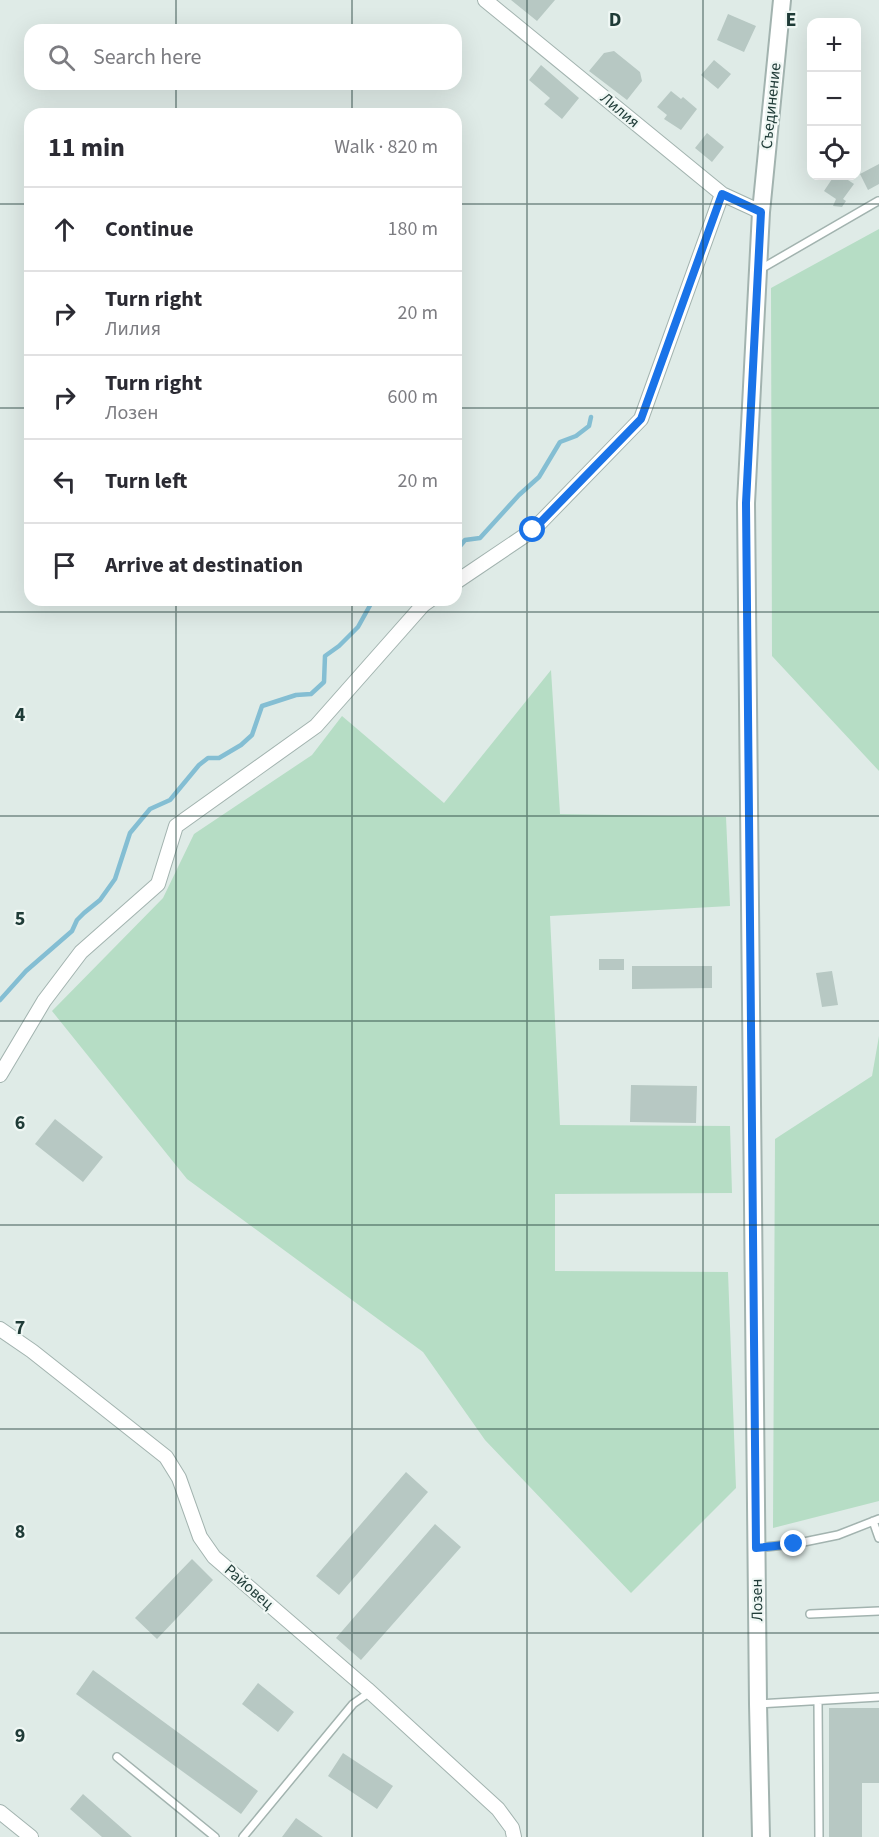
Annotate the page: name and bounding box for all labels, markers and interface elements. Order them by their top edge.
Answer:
text: D [609,6,621,34]
text: E [786,6,796,34]
map controls [807,18,861,180]
button: + [807,18,861,72]
search box [24,24,462,90]
icon: search [45,41,78,74]
text: Search here [93,41,201,73]
street label: Съединение [756,62,786,150]
button: − [807,72,861,126]
street label: Лилия [596,87,644,133]
button: locate [807,126,861,180]
text: 11 min [48,129,125,166]
text: Walk · 820 m [334,133,438,161]
icon: ahead [48,213,81,246]
text: Continue [105,213,194,245]
text: 180 m [388,215,438,243]
text: Turn right [105,283,202,315]
icon: right [48,297,81,330]
text: 20 m [398,299,438,327]
text: Лилия [105,315,161,343]
text: Turn right [105,367,202,399]
icon: right [48,381,81,414]
text: 600 m [388,383,438,411]
text: Лозен [105,399,158,427]
icon: left [48,465,81,498]
text: Turn left [105,465,187,497]
text: 20 m [398,467,438,495]
route start [519,516,545,542]
icon: arrive [48,549,81,582]
text: Arrive at destination [105,549,303,581]
text: 4 [15,701,26,729]
text: 5 [15,905,25,933]
text: 6 [15,1109,25,1137]
text: 7 [15,1314,25,1342]
text: 8 [15,1518,25,1546]
route end [780,1530,806,1556]
street label: Райовец [219,1559,279,1615]
street label: Лозен [746,1578,768,1622]
text: 9 [15,1722,25,1750]

